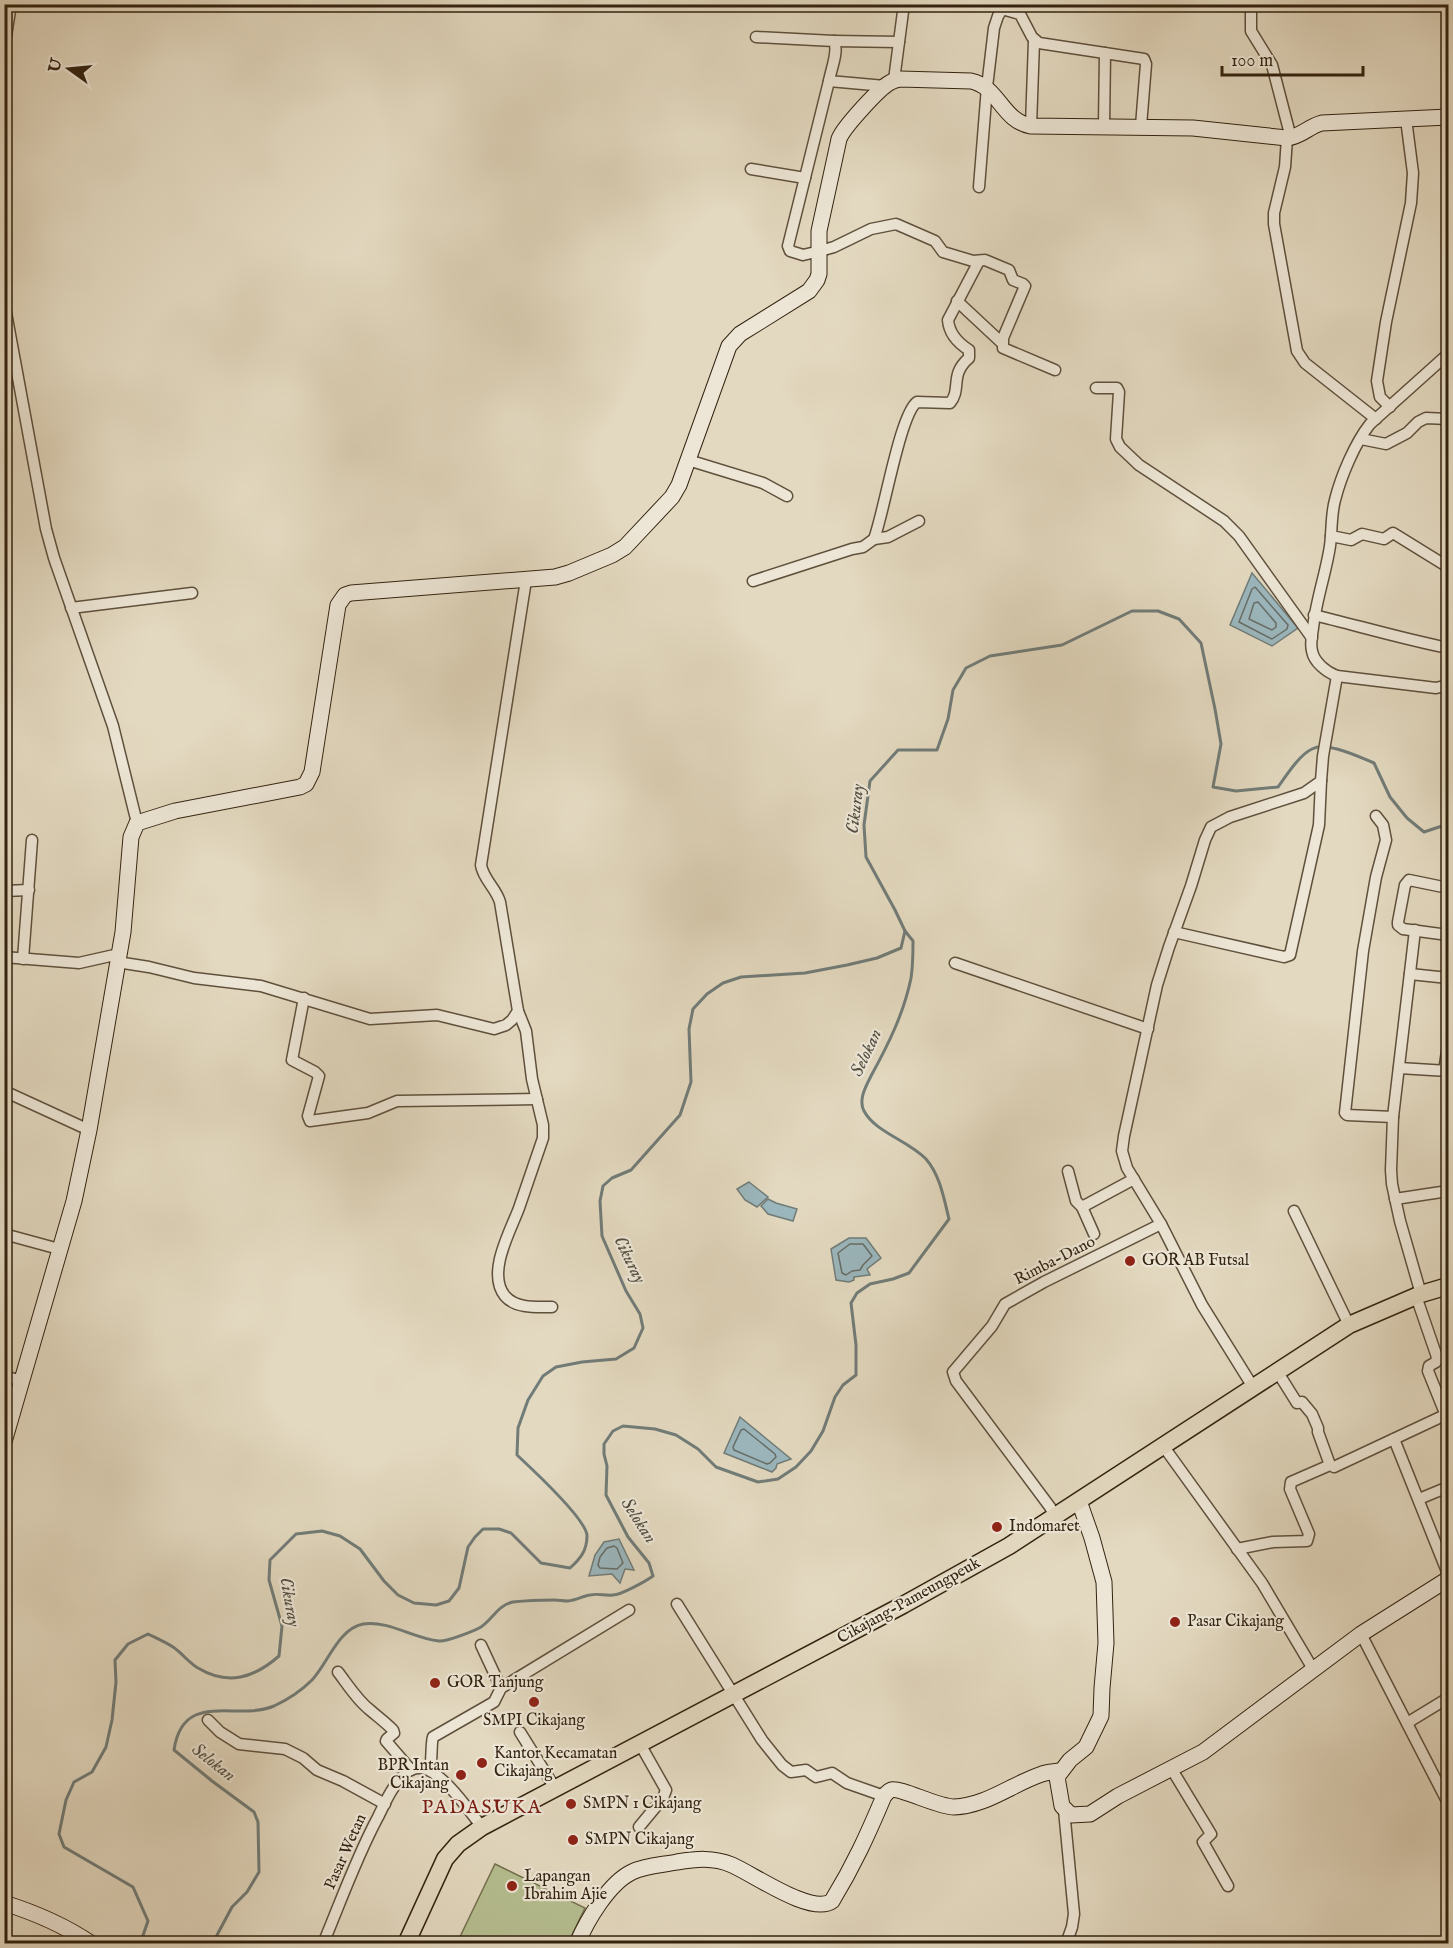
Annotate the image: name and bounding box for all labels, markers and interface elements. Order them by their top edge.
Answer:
north arrow [39,39,99,99]
scale bar [1222,39,1363,77]
text: 100 m [1231,50,1273,73]
text: U [45,56,68,76]
water label: Cikuray [842,783,870,835]
water label: Selokan [846,1026,888,1080]
street label: Rimba-Dano [1011,1232,1099,1290]
water label: Cikuray [608,1233,650,1288]
place label: GOR AB Futsal [1142,1251,1250,1271]
marker: GOR AB Futsal [1123,1254,1137,1268]
water label: Selokan [615,1494,661,1548]
place label: Indomaret [1009,1517,1080,1537]
marker: Indomaret [990,1520,1004,1534]
street label: Cikajang-Pameungpeuk [834,1553,984,1649]
water label: Cikuray [273,1575,305,1629]
place label: Pasar Cikajang [1187,1612,1284,1632]
marker: Pasar Cikajang [1168,1615,1182,1629]
place label: GOR Tanjung [447,1673,544,1693]
marker: GOR Tanjung [428,1676,442,1690]
marker: SMPI Cikajang [527,1695,541,1709]
place label: SMPI Cikajang [483,1711,585,1731]
water label: Selokan [186,1739,240,1787]
place label: Kantor Kecamatan Cikajang [494,1744,618,1782]
place label: BPR Intan Cikajang [377,1756,449,1794]
marker: Kantor Kecamatan Cikajang [475,1756,489,1770]
marker: BPR Intan Cikajang [454,1768,468,1782]
place label: SMPN 1 Cikajang [583,1794,702,1814]
district label: PADASUKA [422,1795,542,1820]
marker: SMPN 1 Cikajang [564,1797,578,1811]
street label: Pasar Wetan [320,1811,372,1893]
place label: SMPN Cikajang [585,1830,694,1850]
marker: SMPN Cikajang [566,1833,580,1847]
place label: Lapangan Ibrahim Ajie [524,1867,607,1905]
marker: Lapangan Ibrahim Ajie [505,1879,519,1893]

